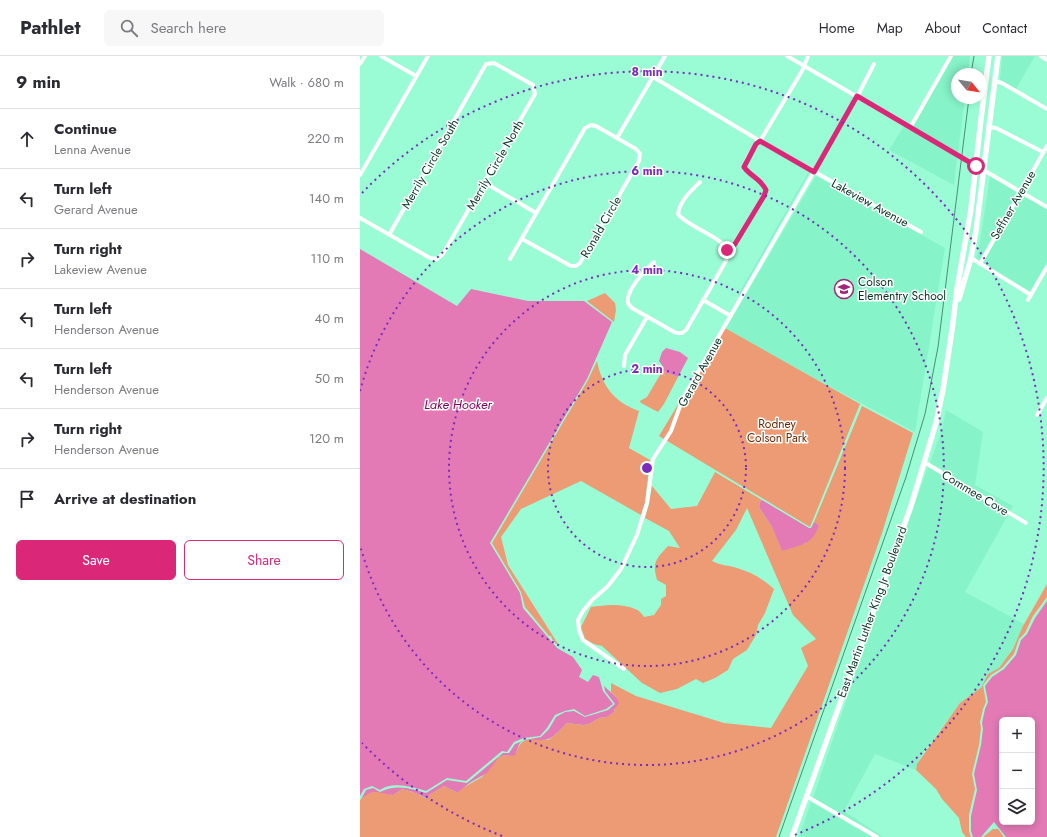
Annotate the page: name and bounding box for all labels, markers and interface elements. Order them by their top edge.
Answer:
search box [104,10,384,46]
text: Pathlet [20,14,80,41]
icon: search [118,17,140,39]
text: Search here [150,17,226,39]
text: Home [819,18,855,38]
text: Map [877,18,903,38]
text: About [925,18,960,38]
text: Contact [982,18,1027,38]
text: 8 min [631,63,663,81]
north arrow [951,68,987,104]
text: 9 min [16,70,61,94]
text: Walk · 680 m [269,73,344,92]
street label: Merrily Circle South [397,116,463,212]
street label: Merrily Circle North [462,117,528,213]
text: Continue [54,118,117,140]
icon: ahead [16,128,38,150]
text: 220 m [307,129,344,148]
text: Lenna Avenue [54,140,131,159]
route start [967,157,985,175]
text: 6 min [631,162,663,180]
street label: Seffner Avenue [986,167,1040,243]
street label: Lakeview Avenue [828,174,912,232]
text: Turn left [54,178,112,200]
icon: left [16,188,38,210]
text: 140 m [309,189,344,208]
street label: Ronald Circle [576,193,626,261]
text: Gerard Avenue [54,200,138,219]
text: Turn right [54,238,122,260]
route end [718,241,736,259]
icon: right [16,248,38,270]
text: 110 m [310,249,344,268]
text: Lakeview Avenue [54,260,147,279]
text: 4 min [631,261,663,279]
place label: Colson Elementry School [858,273,946,305]
school or university icon: Colson Elementry School [833,278,855,300]
text: Turn left [54,298,112,320]
icon: left [16,308,38,330]
text: 40 m [315,309,344,328]
text: Henderson Avenue [54,320,159,339]
street label: Gerard Avenue [673,334,727,410]
text: Turn left [54,358,112,380]
text: 2 min [631,360,663,378]
icon: left [16,368,38,390]
text: 50 m [315,369,344,388]
text: Henderson Avenue [54,380,159,399]
water label: Lake Hooker [424,395,492,414]
park label: Rodney Colson Park [747,415,808,447]
text: Turn right [54,418,122,440]
icon: right [16,428,38,450]
text: 120 m [309,429,344,448]
text: Henderson Avenue [54,440,159,459]
centre of rings [640,461,654,475]
street label: Commee Cove [938,466,1012,520]
icon: arrive [16,488,38,510]
text: Arrive at destination [54,488,196,510]
street label: East Martin Luther King Jr Boulevard [833,524,911,700]
button: Save [16,540,176,580]
button: Share [184,540,344,580]
map controls [999,717,1035,825]
button: + [999,717,1035,753]
button: − [999,753,1035,789]
button: layers [999,789,1035,825]

